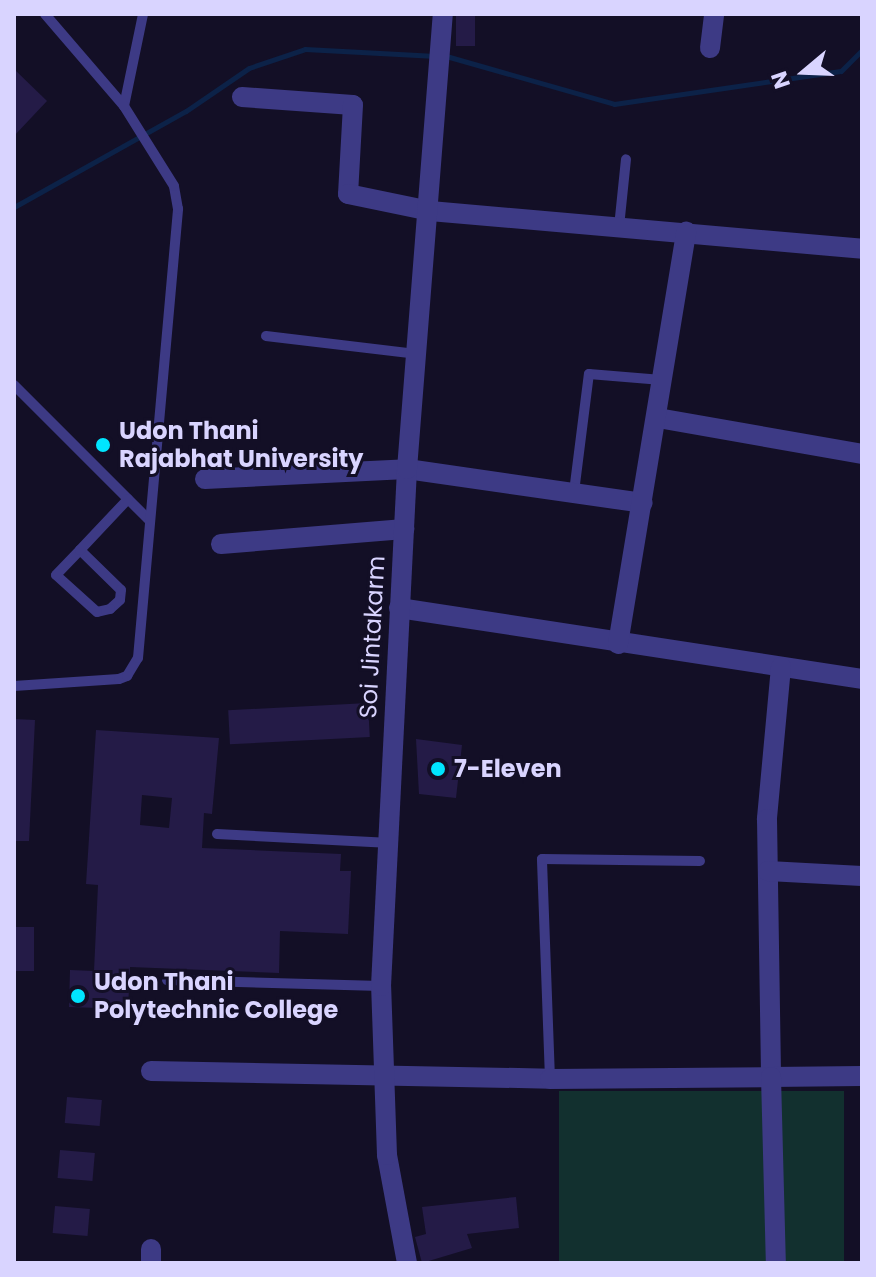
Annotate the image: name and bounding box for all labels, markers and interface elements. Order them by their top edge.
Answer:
north arrow [764,32,844,112]
text: N [763,67,798,93]
place label: Udon Thani Rajabhat University [119,417,364,473]
marker: Udon Thani Rajabhat University [94,436,112,454]
street label: Soi Jintakarm [353,555,391,719]
place label: 7-Eleven [454,755,562,783]
marker: 7-Eleven [429,760,447,778]
place label: Udon Thani Polytechnic College [94,968,338,1024]
marker: Udon Thani Polytechnic College [69,987,87,1005]

